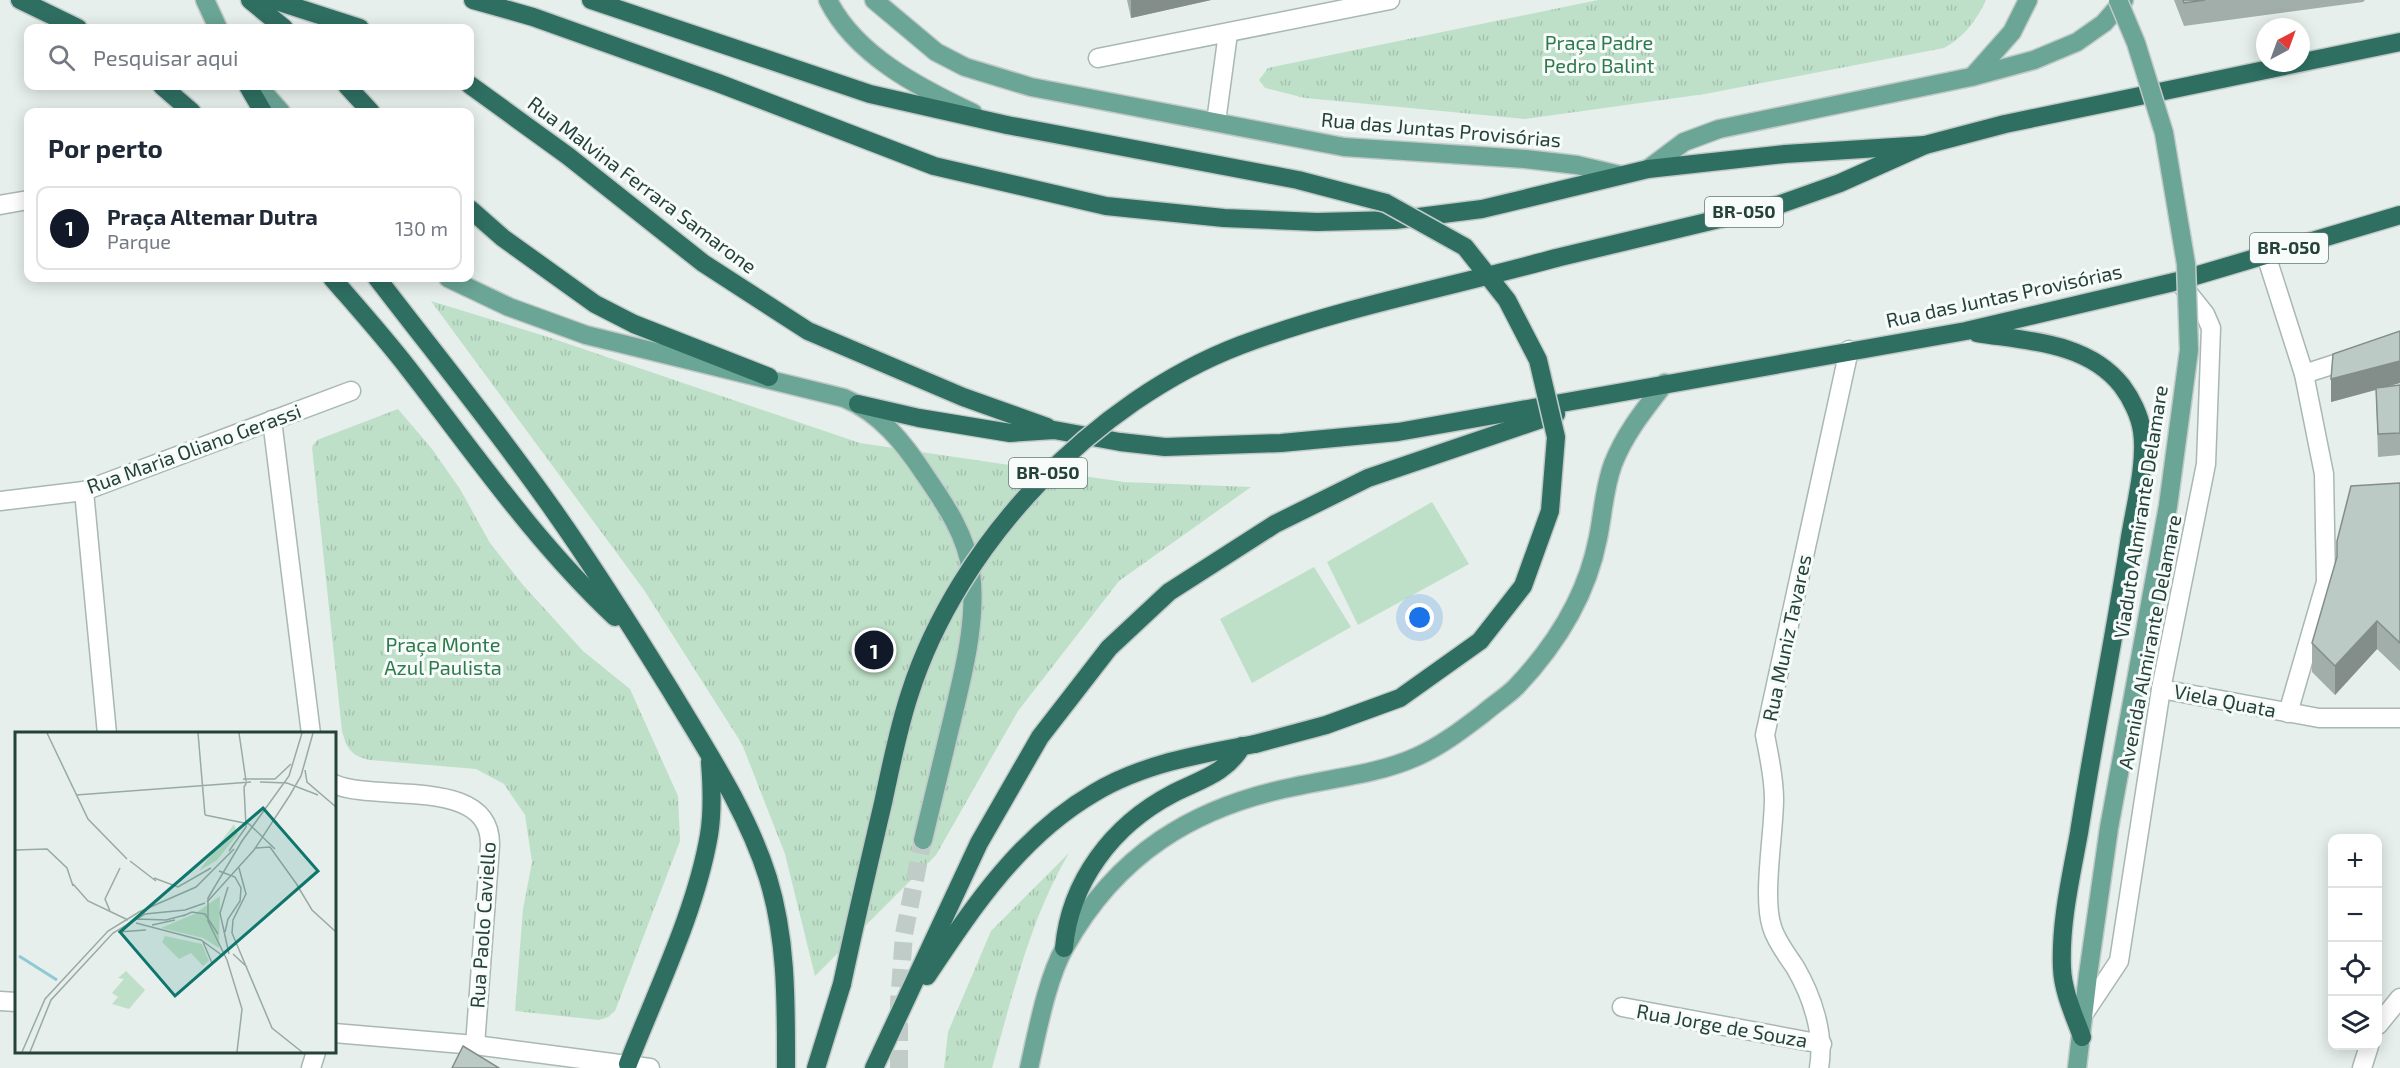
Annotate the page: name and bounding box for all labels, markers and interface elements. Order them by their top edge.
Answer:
north arrow [2256,18,2310,72]
search box [24,24,474,90]
park label: Praça Padre Pedro Balint [1544,30,1655,77]
icon: search [45,41,78,74]
text: Pesquisar aqui [93,44,239,70]
street label: Rua Malvina Ferrara Samarone [524,90,762,278]
street label: Rua das Juntas Provisórias [1320,107,1562,151]
text: Por perto [48,132,163,163]
road number: BR-050 [1705,197,1783,227]
text: Praça Altemar Dutra [107,203,318,229]
text: 1 [65,216,74,240]
text: 130 m [395,216,448,240]
text: Parque [107,229,171,253]
road number: BR-050 [2250,233,2328,263]
street label: Rua das Juntas Provisórias [1883,258,2124,332]
street label: Viaduto Almirante Delamare [2108,383,2172,640]
street label: Rua Maria Oliano Gerassi [83,398,304,498]
road number: BR-050 [1009,458,1087,488]
street label: Avenida Almirante Delamare [2113,513,2185,771]
street label: Rua Muniz Tavares [1757,552,1815,723]
your location [1405,603,1434,632]
pin: 1 [854,628,894,672]
park label: Praça Monte Azul Paulista [384,632,502,679]
street label: Viela Quata [2172,678,2278,722]
inset map [15,732,336,1053]
map controls [2328,834,2382,1050]
button: + [2328,834,2382,888]
street label: Rua Paolo Caviello [464,841,500,1009]
button: − [2328,888,2382,942]
button: locate [2328,942,2382,996]
button: layers [2328,996,2382,1050]
street label: Rua Jorge de Souza [1635,998,1809,1052]

